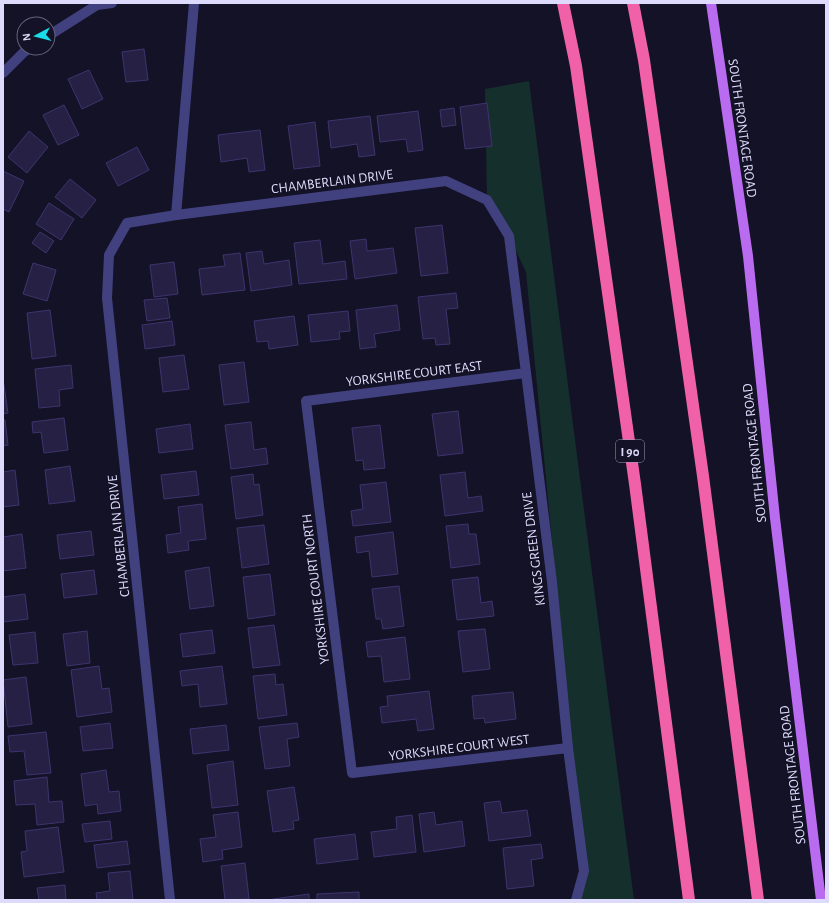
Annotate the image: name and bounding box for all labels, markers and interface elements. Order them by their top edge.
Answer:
north arrow [16,16,56,56]
text: N [21,33,32,42]
street label: SOUTH FRONTAGE ROAD [725,58,759,198]
street label: CHAMBERLAIN DRIVE [270,168,394,196]
street label: YORKSHIRE COURT EAST [345,359,483,389]
street label: SOUTH FRONTAGE ROAD [741,383,769,523]
road number: I 90 [616,440,644,462]
street label: CHAMBERLAIN DRIVE [106,474,132,598]
street label: KINGS GREEN DRIVE [520,491,548,607]
street label: YORKSHIRE COURT NORTH [300,513,332,665]
street label: SOUTH FRONTAGE ROAD [778,705,808,845]
street label: YORKSHIRE COURT WEST [388,732,530,764]

